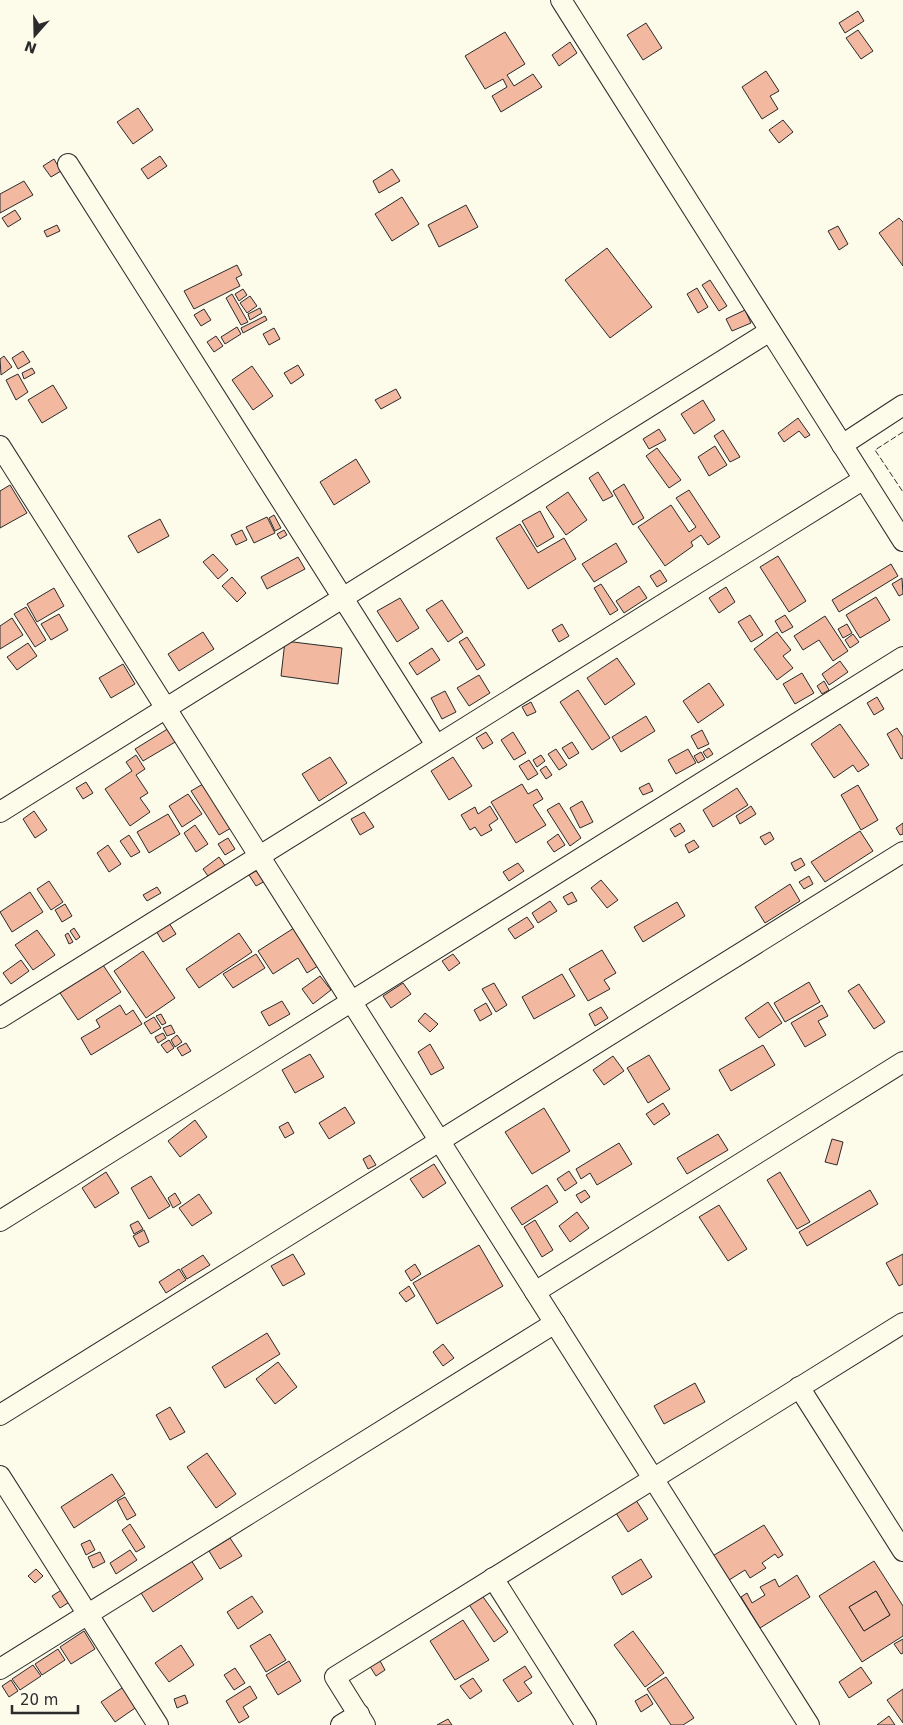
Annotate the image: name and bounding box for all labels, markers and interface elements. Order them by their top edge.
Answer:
north arrow [10,10,60,60]
text: N [22,38,39,57]
scale bar [12,1682,79,1714]
text: 20 m [20,1691,58,1709]

